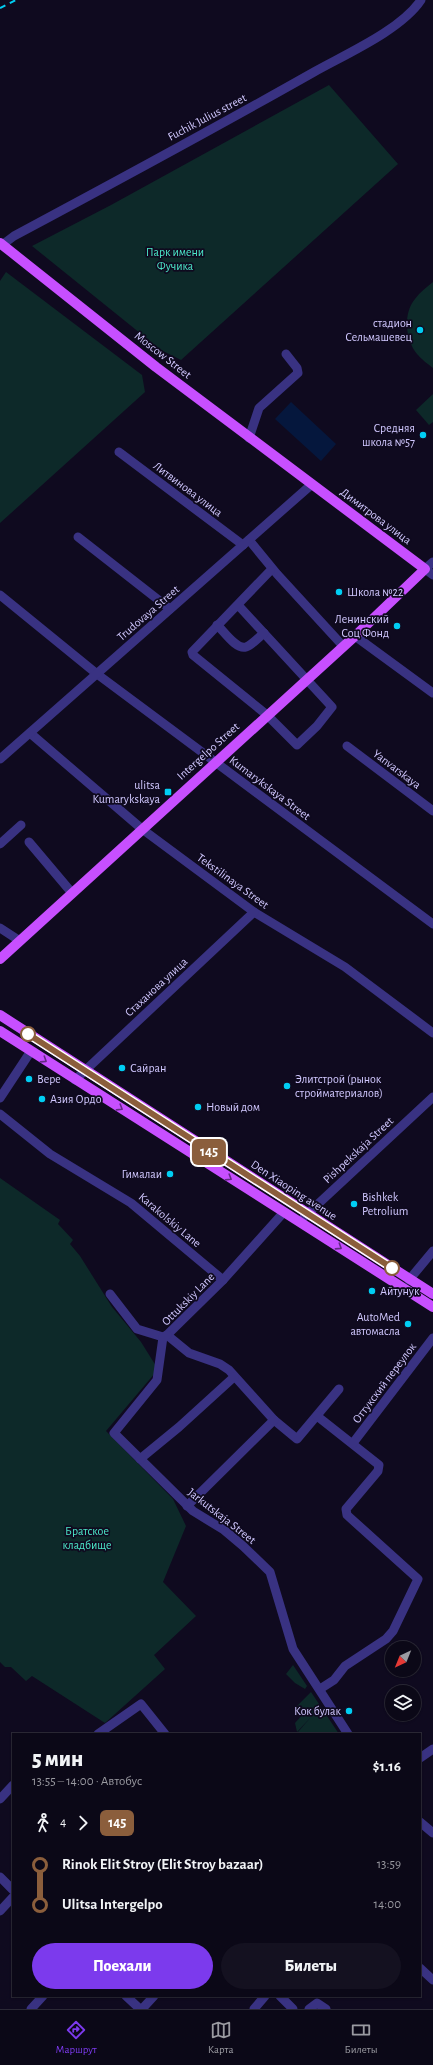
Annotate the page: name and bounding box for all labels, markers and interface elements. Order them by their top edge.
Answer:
street label: Fuchik Julius street [166,91,248,143]
park label: Парк имени Фучика [146,246,204,273]
place label: стадион Сельмашевец [345,317,412,343]
marker: стадион Сельмашевец [415,325,425,335]
street label: Moscow Street [132,329,194,381]
place label: Средняя школа №57 [362,422,415,448]
marker: Средняя школа №57 [418,430,428,440]
street label: Литвинова улица [151,459,225,520]
street label: Димитрова улица [338,486,414,548]
street label: Trudovaya Street [115,583,182,644]
place label: Школа №22 [347,586,404,598]
marker: Школа №22 [334,587,344,597]
place label: Ленинский Соц Фонд [335,613,389,639]
marker: Ленинский Соц Фонд [392,621,402,631]
street label: Intergelpo Street [175,720,241,782]
street label: Yanvarskaya [370,747,424,792]
street label: Kumarykskaya Street [227,754,313,823]
place label: ulitsa Kumarykskaya [92,779,160,806]
marker: ulitsa Kumarykskaya [163,787,173,797]
street label: Tekstilinaya Street [194,851,271,912]
street label: Стаханова улица [122,955,191,1020]
unlabelled marker [20,1026,36,1042]
one-way arrow [40,1055,47,1063]
place label: Сайран [130,1062,166,1074]
marker: Сайран [117,1063,127,1073]
place label: Вере [37,1073,61,1085]
place label: Элитстрой (рынок стройматериалов) [295,1073,383,1099]
marker: Вере [24,1074,34,1084]
marker: Элитстрой (рынок стройматериалов) [282,1081,292,1091]
place label: Азия Ордо [50,1093,102,1105]
marker: Азия Ордо [37,1094,47,1104]
place label: Новый дом [206,1101,260,1113]
marker: Новый дом [193,1102,203,1112]
one-way arrow [115,1103,122,1110]
street label: Pishpekskaja Street [321,1114,396,1186]
line badge: 145 [186,1139,232,1165]
text: 145 [200,1145,218,1159]
street label: Den Xiaoping avenue [249,1158,339,1222]
place label: Гималаи [121,1168,162,1180]
marker: Гималаи [165,1169,175,1179]
one-way arrow [225,1173,232,1180]
street label: Karakolskiy Lane [136,1191,203,1250]
place label: Bishkek Petrolium [362,1191,408,1217]
marker: Bishkek Petrolium [349,1199,359,1209]
one-way arrow [335,1242,342,1250]
unlabelled marker [384,1260,400,1276]
street label: Ottukskiy Lane [159,1270,217,1328]
place label: Айтунук [380,1285,420,1298]
marker: Айтунук [367,1286,377,1296]
place label: AutoMed автомасла [350,1311,401,1337]
marker: AutoMed автомасла [403,1319,413,1329]
street label: Оттукский переулок [350,1340,419,1426]
street label: Jarkutskaja Street [185,1486,258,1547]
park label: Братское кладбище [63,1525,111,1551]
north arrow [385,1641,421,1677]
map controls [385,1641,421,1721]
button: layers [385,1685,421,1721]
place label: Кок булак [294,1705,341,1718]
marker: Кок булак [344,1706,354,1716]
text: 5 мин [32,1748,83,1770]
text: $1.16 [373,1759,401,1774]
text: 13:55 – 14:00 · Автобус [32,1775,142,1788]
icon: walk [32,1812,54,1834]
icon: forward [72,1812,94,1834]
text: 4 [60,1816,66,1829]
text: 145 [108,1816,126,1830]
text: Rinok Elit Stroy (Elit Stroy bazaar) [62,1857,264,1872]
text: 13:59 [377,1858,401,1871]
text: Ulitsa Intergelpo [62,1897,163,1912]
text: 14:00 [374,1898,401,1911]
button: Поехали [32,1943,213,1989]
button: Билеты [221,1943,401,1989]
tab: Маршрут [55,2019,97,2056]
tab: Карта [208,2019,234,2056]
tab: Билеты [345,2019,377,2056]

